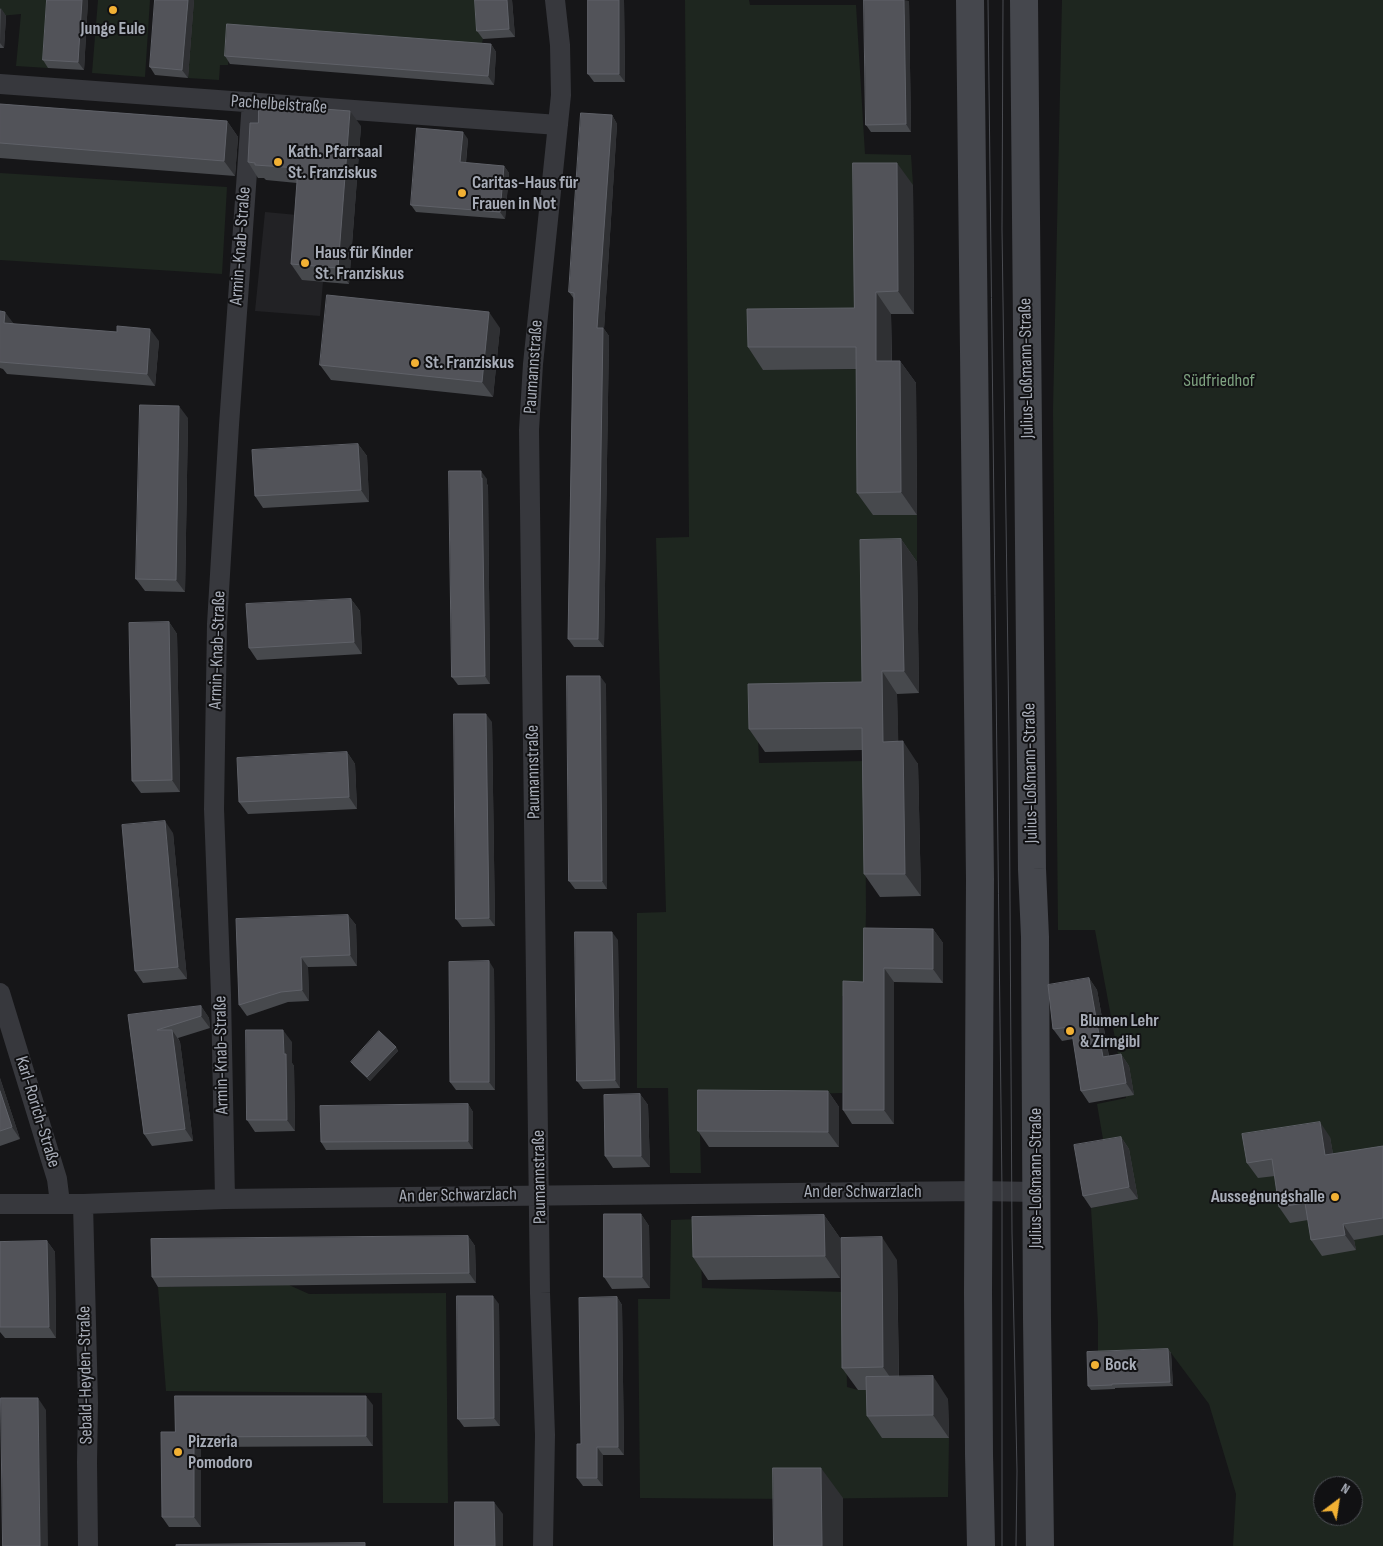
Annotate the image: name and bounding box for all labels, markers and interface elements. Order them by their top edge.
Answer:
marker: Junge Eule [107,4,119,16]
place label: Junge Eule [81,18,145,40]
street label: Pachelbelstraße [230,91,328,119]
place label: Kath. Pfarrsaal St. Franziskus [288,141,382,183]
marker: Kath. Pfarrsaal St. Franziskus [272,156,284,168]
place label: Caritas-Haus für Frauen in Not [472,172,578,214]
street label: Armin-Knab-Straße [226,186,256,306]
marker: Caritas-Haus für Frauen in Not [456,187,468,199]
place label: Haus für Kinder St. Franziskus [315,242,413,284]
marker: Haus für Kinder St. Franziskus [299,257,311,269]
street label: Julius-Loßmann-Straße [1015,298,1039,438]
street label: Paumannstraße [520,319,548,415]
place label: St. Franziskus [425,352,514,374]
marker: St. Franziskus [409,357,421,369]
park label: Südfriedhof [1183,370,1255,392]
street label: Armin-Knab-Straße [205,590,231,710]
street label: Julius-Loßmann-Straße [1019,703,1043,843]
street label: Paumannstraße [522,725,546,819]
street label: Armin-Knab-Straße [210,995,234,1115]
place label: Blumen Lehr & Zirngibl [1080,1010,1159,1052]
marker: Blumen Lehr & Zirngibl [1064,1025,1076,1037]
street label: Karl-Rorich-Straße [10,1054,64,1170]
street label: Julius-Loßmann-Straße [1025,1108,1047,1248]
street label: Paumannstraße [528,1130,552,1224]
street label: An der Schwarzlach [804,1181,922,1203]
street label: An der Schwarzlach [399,1184,517,1208]
place label: Aussegnungshalle [1211,1186,1325,1208]
marker: Aussegnungshalle [1329,1191,1341,1203]
street label: Sebald-Heyden-Straße [74,1306,98,1444]
place label: Bock [1105,1354,1137,1376]
marker: Bock [1089,1359,1101,1371]
place label: Pizzeria Pomodoro [188,1431,253,1474]
marker: Pizzeria Pomodoro [172,1446,184,1458]
north arrow [1313,1476,1363,1526]
text: N [1338,1479,1353,1498]

